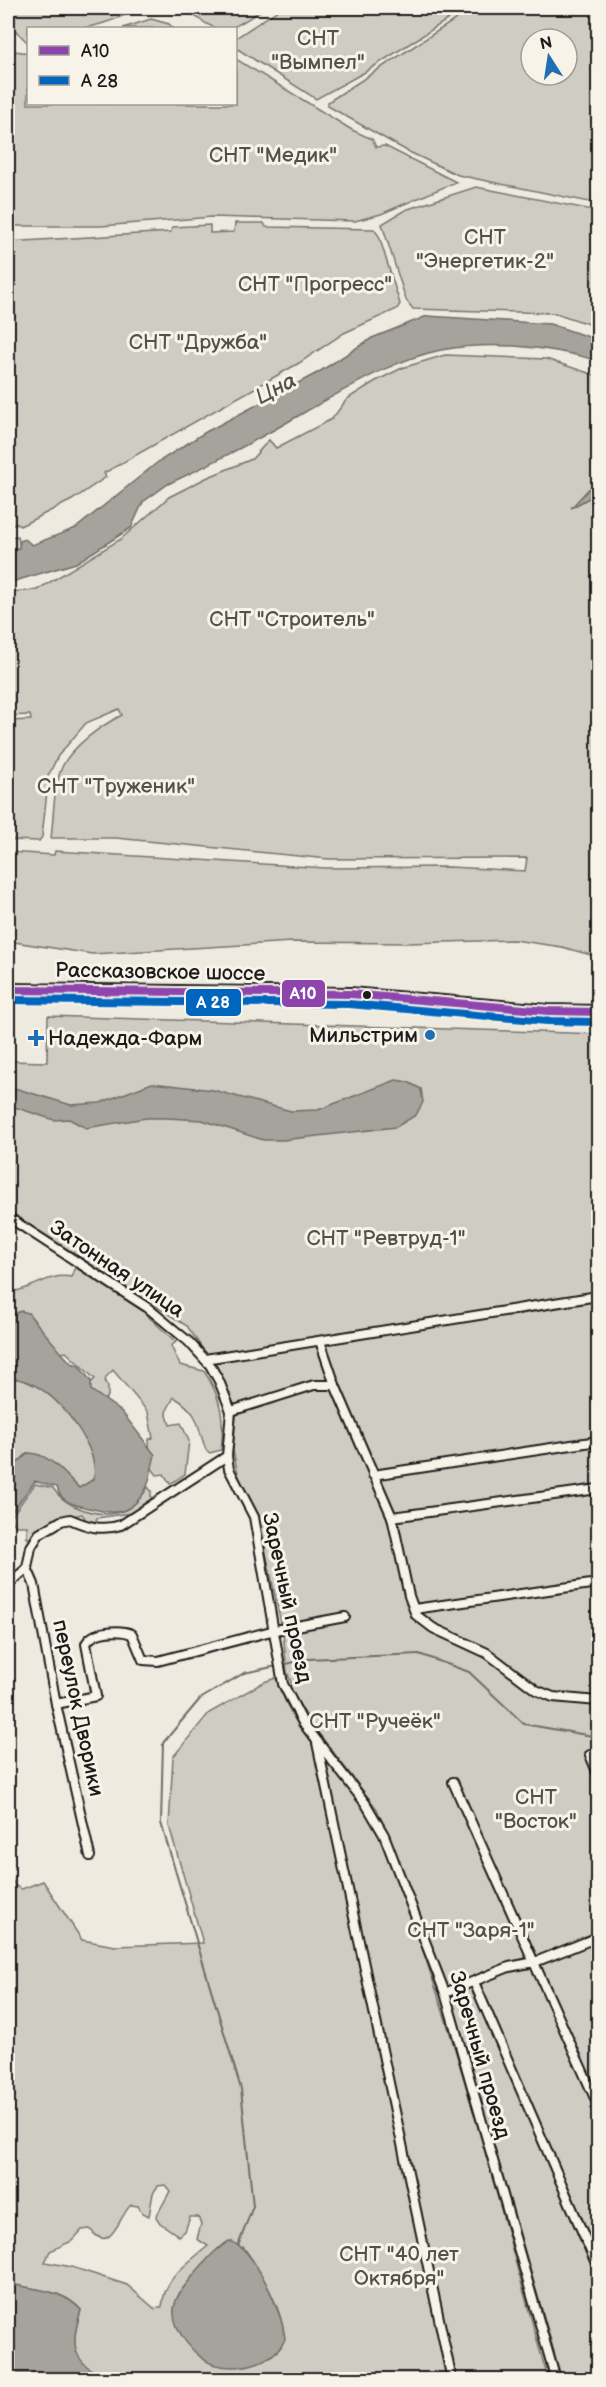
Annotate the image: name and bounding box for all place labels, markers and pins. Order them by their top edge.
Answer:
unlabelled marker [361,989,373,1001]
place label: Мильстрим [309,1023,418,1048]
place label: Надежда-Фарм [48,1026,202,1051]
marker: Мильстрим [423,1028,437,1042]
marker: Надежда-Фарм [29,1031,43,1045]

